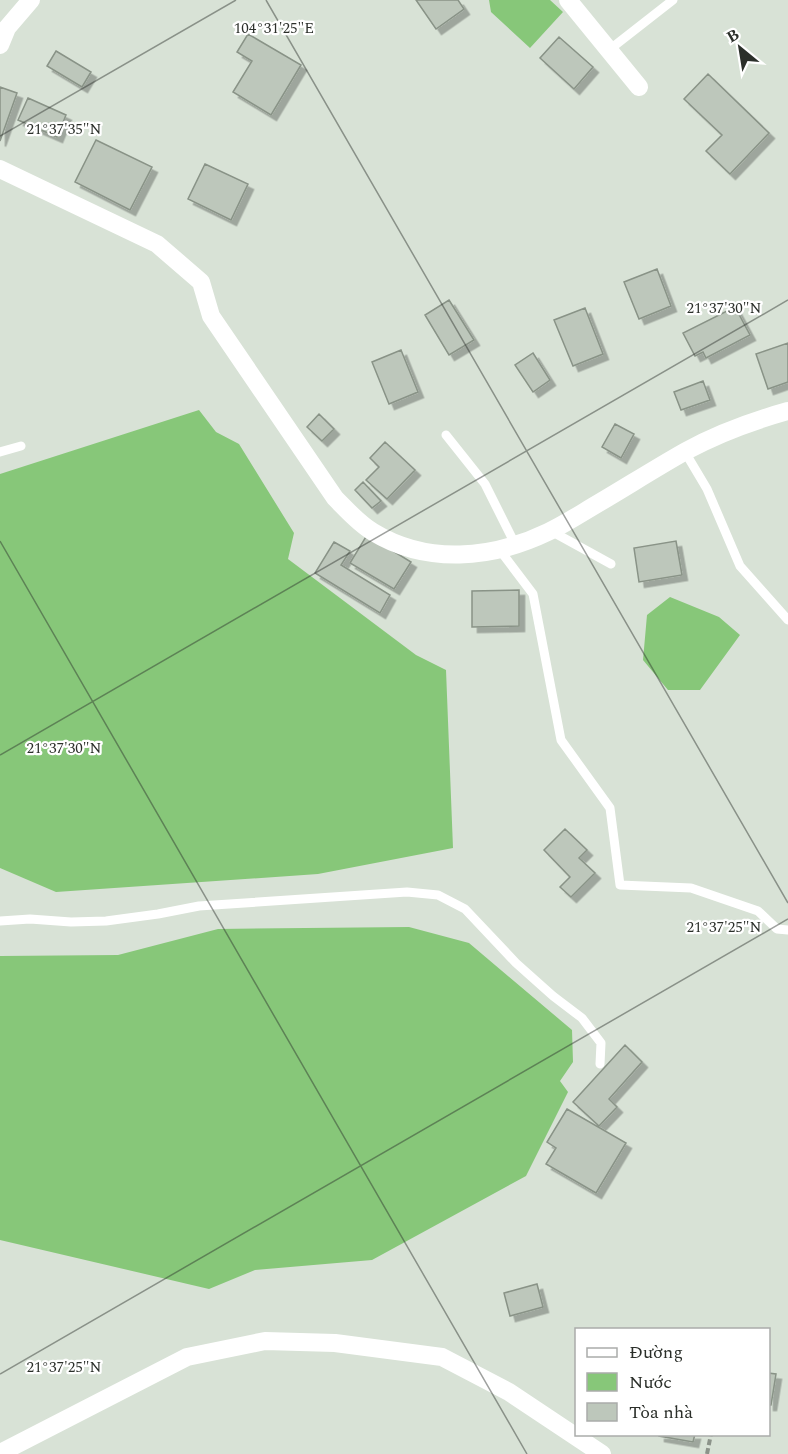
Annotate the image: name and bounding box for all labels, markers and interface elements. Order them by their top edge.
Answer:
text: 104°31'25"E [234,17,314,40]
north arrow [710,18,770,78]
text: B [722,23,744,49]
text: 21°37'35"N [27,118,102,141]
text: 21°37'30"N [687,297,762,320]
text: 21°37'30"N [27,737,102,760]
text: 21°37'25"N [687,916,762,939]
legend [575,1328,770,1436]
text: Đường [629,1339,683,1366]
text: 21°37'25"N [27,1356,102,1379]
text: Nước [629,1369,672,1396]
text: Tòa nhà [629,1399,693,1426]

